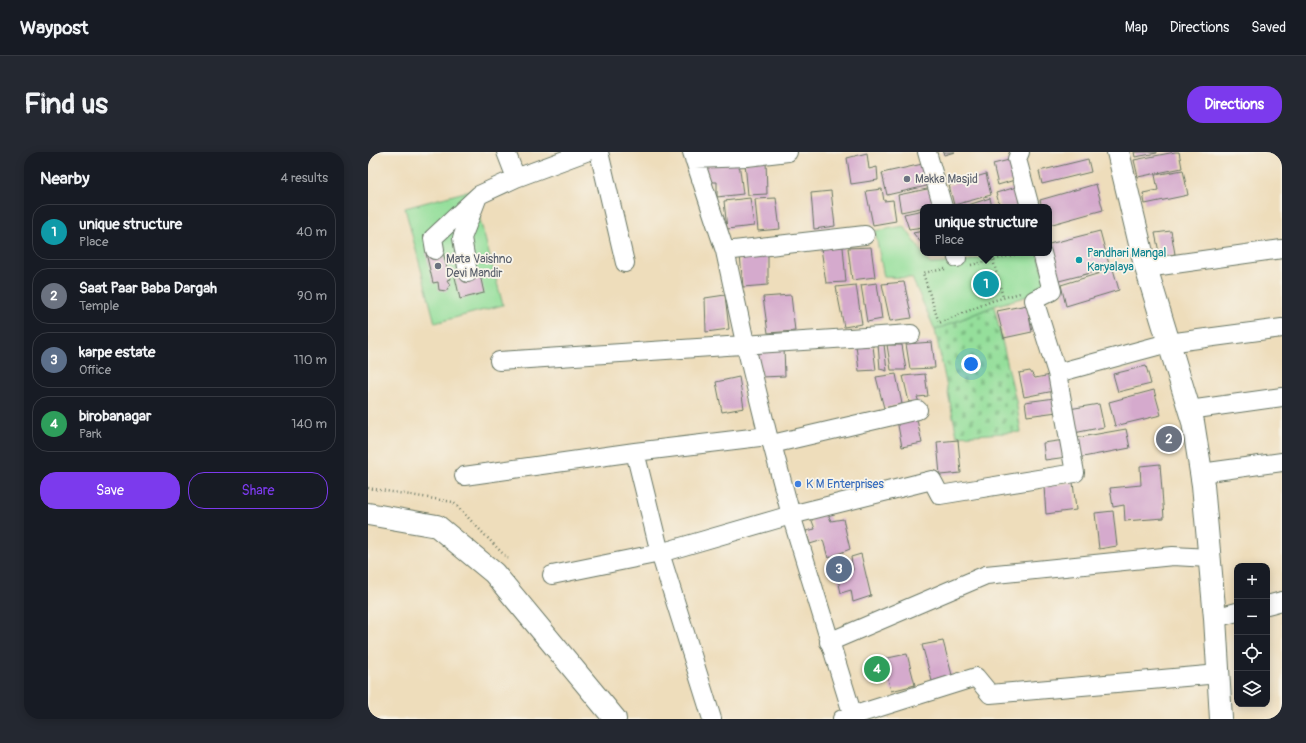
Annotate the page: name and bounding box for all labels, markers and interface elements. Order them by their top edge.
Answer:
text: Waypost [20,16,89,40]
text: Map [1125,19,1148,36]
text: Directions [1170,19,1229,36]
text: Saved [1251,19,1286,36]
button: Directions [1187,86,1282,123]
text: Find us [24,87,108,122]
text: Nearby [40,168,89,189]
text: 4 results [281,170,328,186]
place label: Makka Masjid [915,172,978,187]
marker: Makka Masjid [902,174,912,184]
popup [920,204,1052,256]
text: unique structure [934,213,1038,232]
text: unique structure [79,215,182,234]
text: 1 [51,224,57,240]
text: 40 m [296,224,327,240]
text: Place [934,232,964,248]
text: Place [79,234,108,250]
place label: Pandhari Mangal Karyalaya [1087,246,1167,275]
place label: Mata Vaishno Devi Mandir [446,252,513,281]
marker: Pandhari Mangal Karyalaya [1074,255,1084,265]
marker: Mata Vaishno Devi Mandir [433,261,443,271]
pin: 1 [973,269,999,299]
text: Saat Paar Baba Dargah [79,279,217,298]
text: 2 [50,288,58,304]
text: 90 m [297,288,327,304]
text: Temple [79,298,119,314]
text: karpe estate [79,343,155,362]
text: 3 [50,352,58,368]
text: 110 m [294,352,327,368]
your location [961,354,981,374]
text: Office [79,362,111,378]
text: birobanagar [79,407,151,426]
text: 4 [50,416,58,432]
text: 140 m [291,416,327,432]
pin: 2 [1156,424,1182,454]
text: Park [79,426,102,442]
button: Save [40,472,180,509]
button: Share [188,472,328,509]
place label: K M Enterprises [806,477,884,492]
marker: K M Enterprises [793,479,803,489]
pin: 3 [826,554,852,584]
map controls [1234,563,1270,707]
button: + [1234,563,1270,599]
button: − [1234,599,1270,635]
button: locate [1234,635,1270,671]
pin: 4 [864,654,890,684]
button: layers [1234,671,1270,707]

